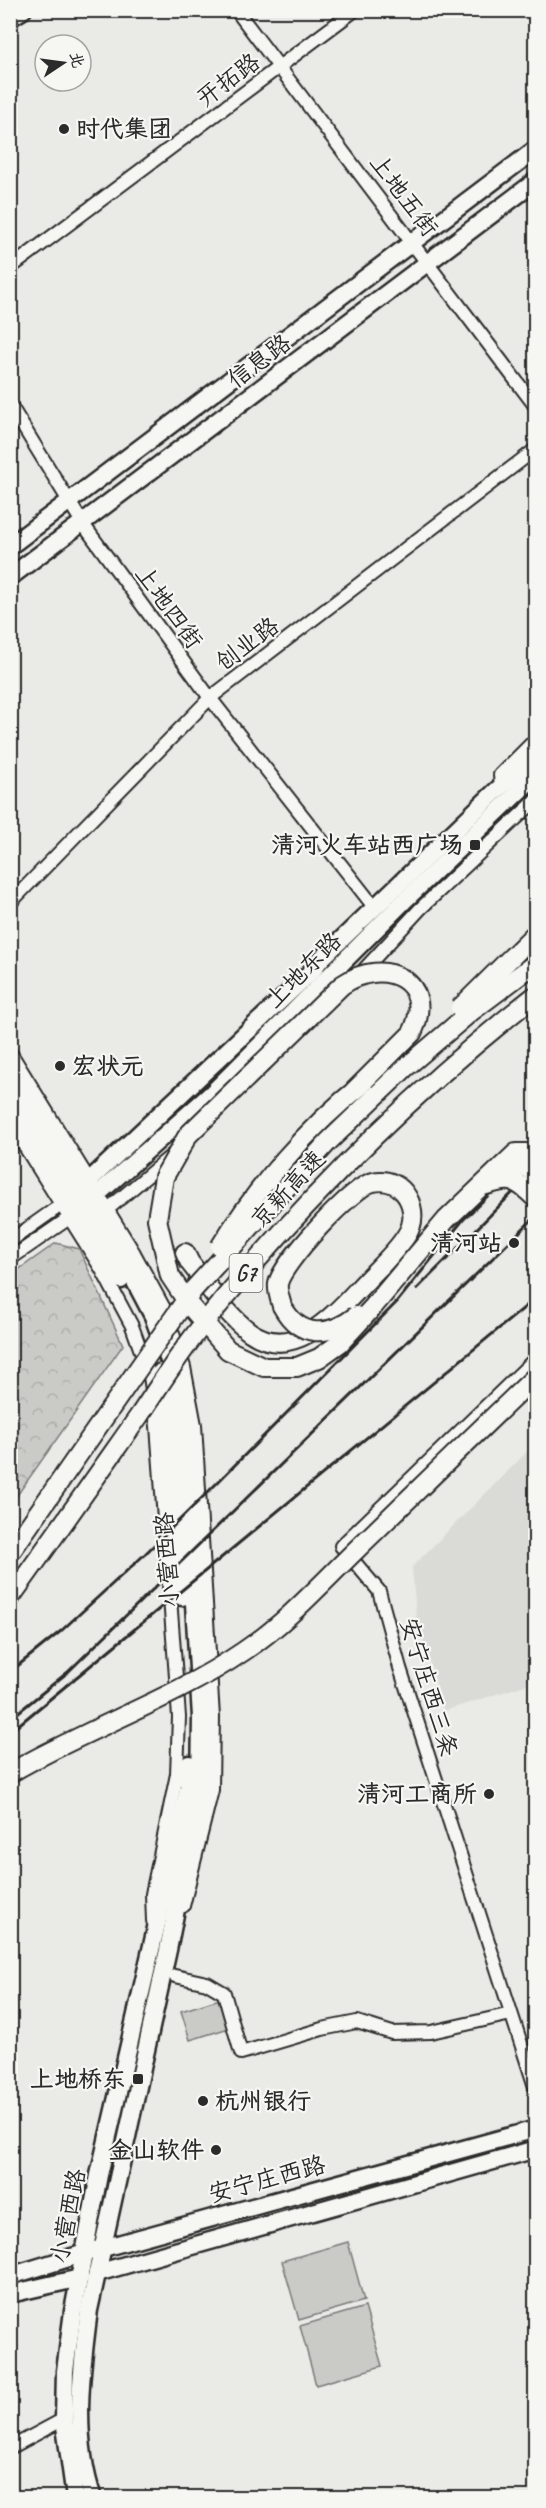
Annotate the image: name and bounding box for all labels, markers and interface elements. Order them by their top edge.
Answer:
north arrow [33,33,93,93]
street label: 开拓路 [190,46,266,114]
text: 北 [65,50,88,70]
place label: 时代集团 [76,114,172,144]
marker: 时代集团 [57,122,71,136]
street label: 上地五街 [363,148,445,242]
street label: 信息路 [221,327,297,395]
street label: 上地四街 [129,559,209,655]
street label: 创业路 [209,610,285,678]
place label: 清河火车站西广场 [271,830,463,860]
marker: 清河火车站西广场 [468,838,482,852]
street label: 上地东路 [258,925,348,1015]
place label: 宏状元 [72,1051,144,1081]
marker: 宏状元 [53,1059,67,1073]
street label: 京新高速 [244,1144,332,1234]
place label: 清河站 [430,1228,502,1258]
marker: 清河站 [507,1236,521,1250]
road number: G7 [230,1254,262,1292]
street label: 小营西路 [149,1511,185,1609]
street label: 安宁庄西三条 [394,1614,464,1760]
place label: 清河工商所 [357,1779,477,1809]
marker: 清河工商所 [482,1787,496,1801]
place label: 上地桥东 [30,2064,126,2094]
marker: 上地桥东 [131,2072,145,2086]
place label: 杭州银行 [215,2086,311,2116]
marker: 杭州银行 [196,2094,210,2108]
place label: 金山软件 [108,2135,204,2165]
marker: 金山软件 [209,2143,223,2157]
street label: 安宁庄西路 [205,2149,329,2209]
street label: 小营西路 [44,2166,92,2266]

